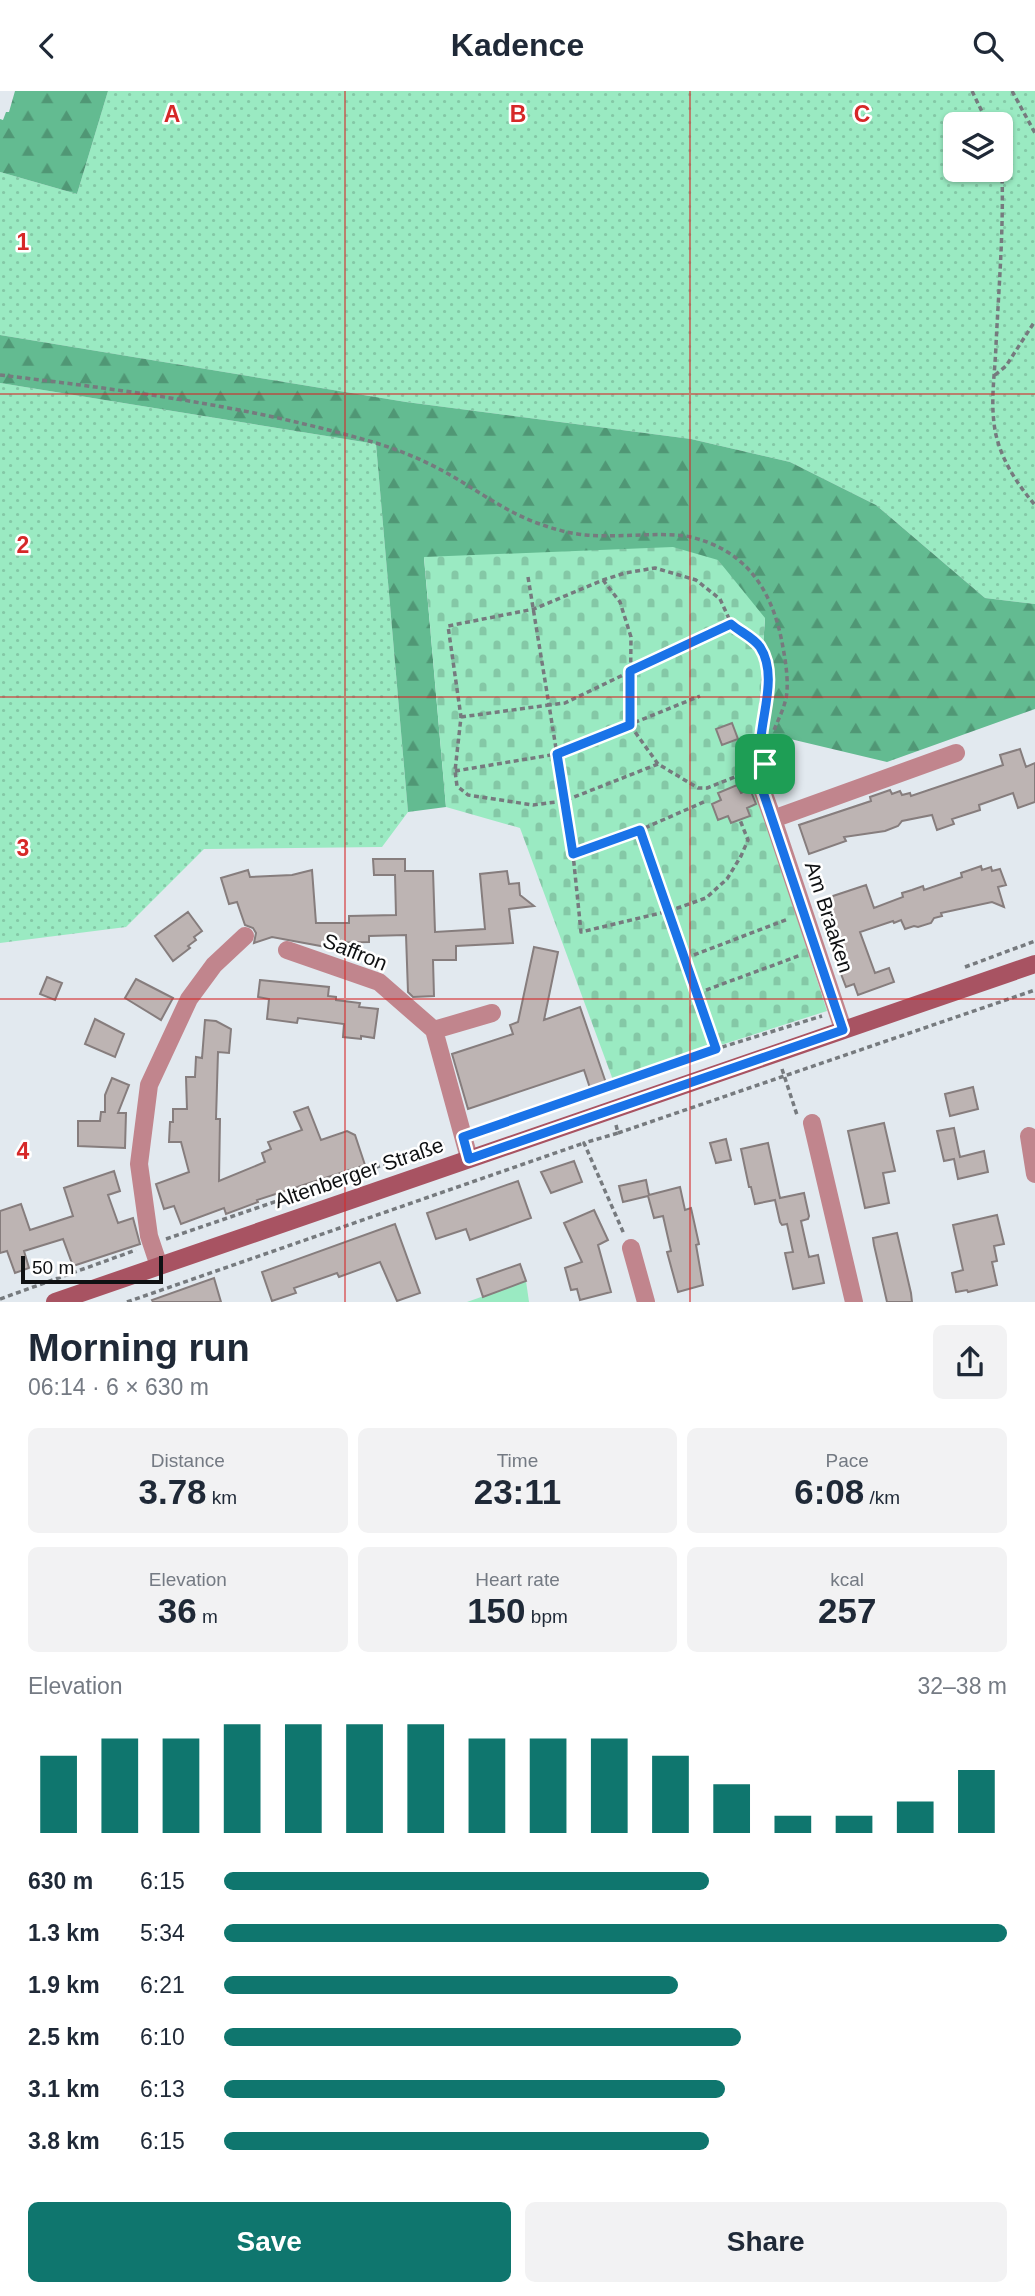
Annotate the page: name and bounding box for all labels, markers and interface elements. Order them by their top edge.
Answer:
icon: back [28,27,66,65]
text: Kadence [451,27,584,63]
icon: search [969,27,1007,65]
text: A [164,101,180,127]
text: B [510,101,526,127]
text: C [854,101,870,127]
map controls [943,112,1013,182]
button: layers [943,112,1013,182]
text: 1 [17,229,30,255]
text: 2 [17,532,29,558]
pin [735,734,795,794]
icon: arrive [746,745,784,783]
text: 3 [17,835,29,861]
street label: Am Braaken [801,858,858,975]
street label: Saffron [320,928,391,975]
street label: Altenberger Straße [271,1133,446,1212]
text: 4 [17,1138,30,1164]
scale bar [21,1253,163,1285]
text: 50 m [32,1257,74,1278]
button: share [933,1325,1007,1399]
text: Morning run [28,1327,250,1369]
text: 06:14 · 6 × 630 m [28,1374,209,1400]
text: Distance [151,1450,225,1471]
text: Time [497,1450,538,1471]
text: Pace [826,1450,869,1471]
text: 3.78 [138,1472,207,1511]
text: 23:11 [474,1472,561,1511]
text: 6:08 [794,1472,864,1511]
text: km [207,1487,237,1508]
text: /km [864,1487,900,1508]
text: Elevation [149,1569,227,1590]
text: Heart rate [475,1569,560,1590]
text: kcal [830,1569,864,1590]
text: 36 [158,1591,197,1630]
text: 150 [467,1591,526,1630]
text: 257 [818,1591,876,1630]
text: m [197,1606,218,1627]
text: bpm [526,1606,568,1627]
text: Elevation [28,1673,123,1699]
text: 32–38 m [917,1673,1007,1699]
text: 630 m [28,1868,93,1894]
text: 6:15 [140,1868,185,1894]
text: 1.3 km [28,1920,100,1946]
text: 5:34 [140,1920,185,1946]
text: 1.9 km [28,1972,100,1998]
text: 6:21 [140,1972,185,1998]
text: 2.5 km [28,2024,100,2050]
text: 6:10 [140,2024,185,2050]
text: 3.1 km [28,2076,100,2102]
text: 6:13 [140,2076,185,2102]
text: 3.8 km [28,2128,100,2154]
text: 6:15 [140,2128,185,2154]
button: Save [28,2202,511,2282]
button: Share [525,2202,1007,2282]

